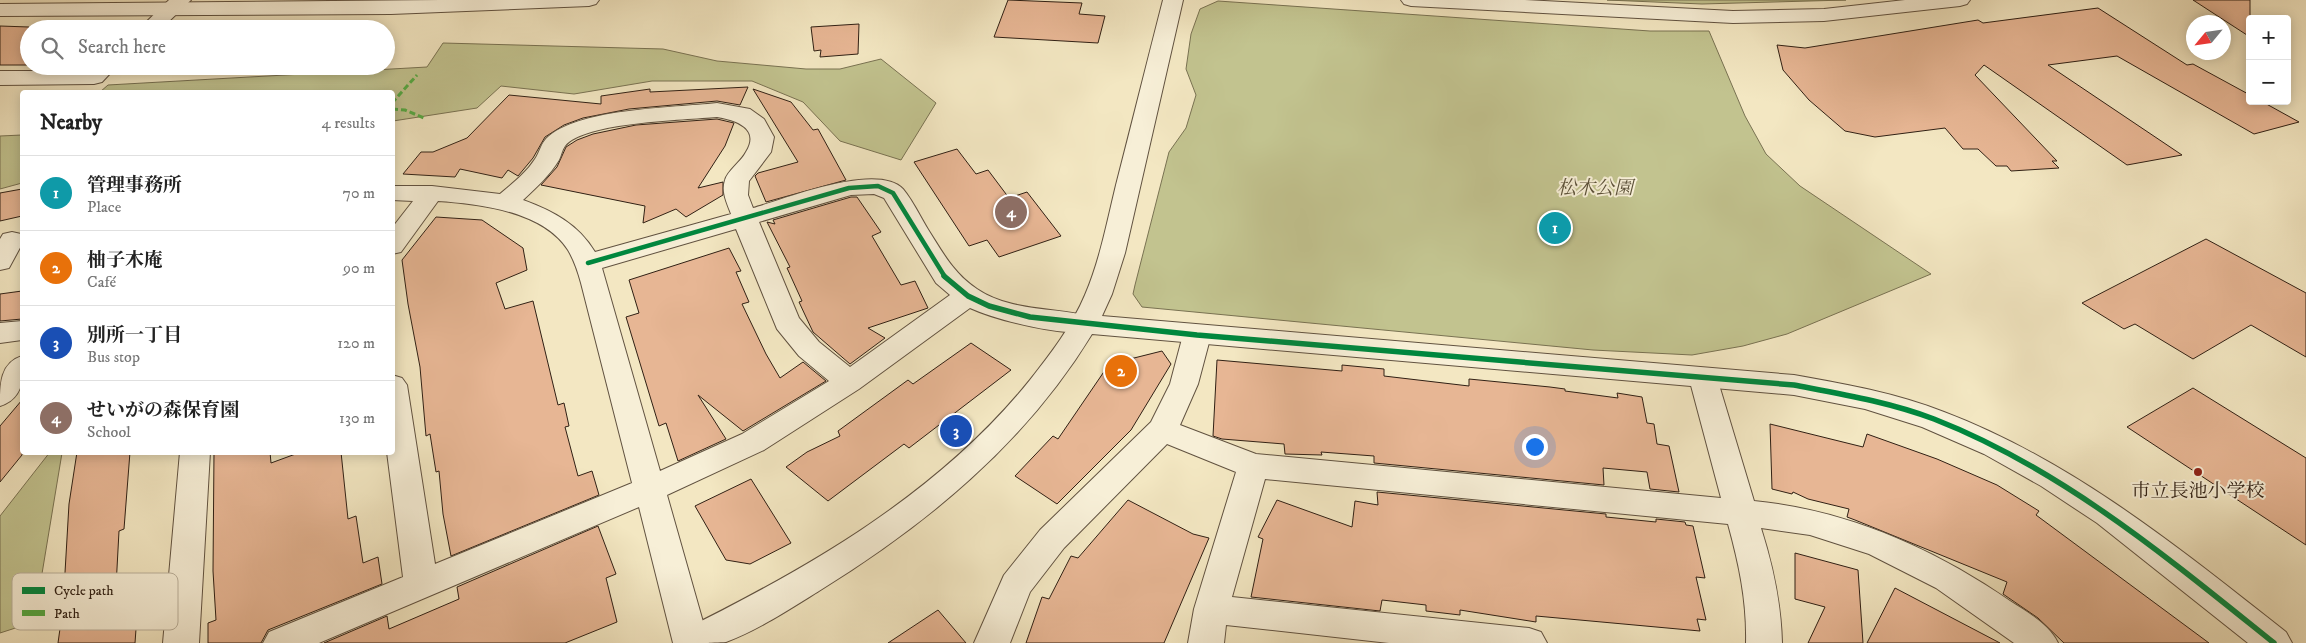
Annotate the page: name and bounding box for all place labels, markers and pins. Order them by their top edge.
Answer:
pin: 4 [995,193,1027,231]
pin: 1 [1539,209,1571,247]
pin: 2 [1105,352,1137,390]
pin: 3 [940,412,972,450]
marker: 市立長池小学校 [2192,466,2204,478]
place label: 市立長池小学校 [2131,480,2265,503]

